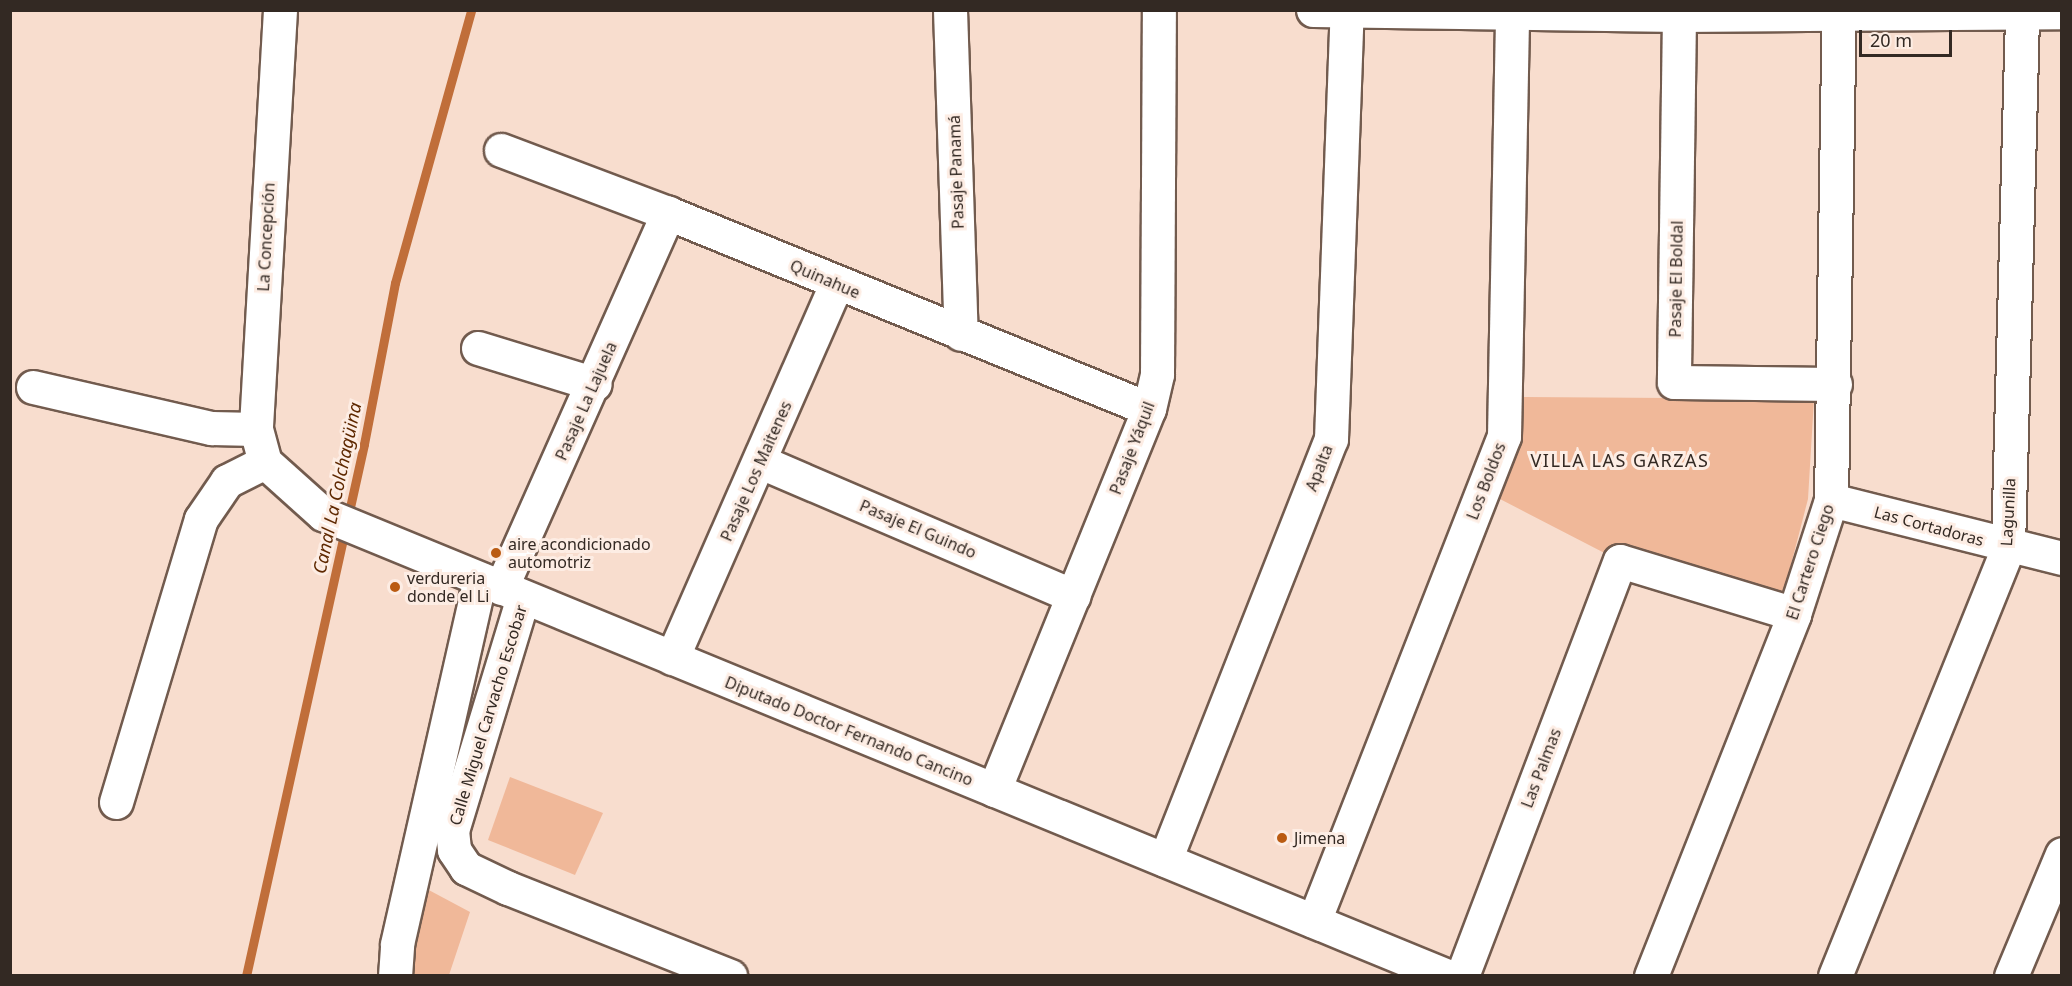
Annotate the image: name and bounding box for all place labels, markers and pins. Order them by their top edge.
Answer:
place label: aire acondicionado automotriz [508,534,651,572]
marker: aire acondicionado automotriz [489,546,503,560]
place label: verdureria donde el Li [407,568,489,606]
marker: verdureria donde el Li [388,580,402,594]
place label: Jimena [1294,828,1345,848]
marker: Jimena [1275,831,1289,845]

